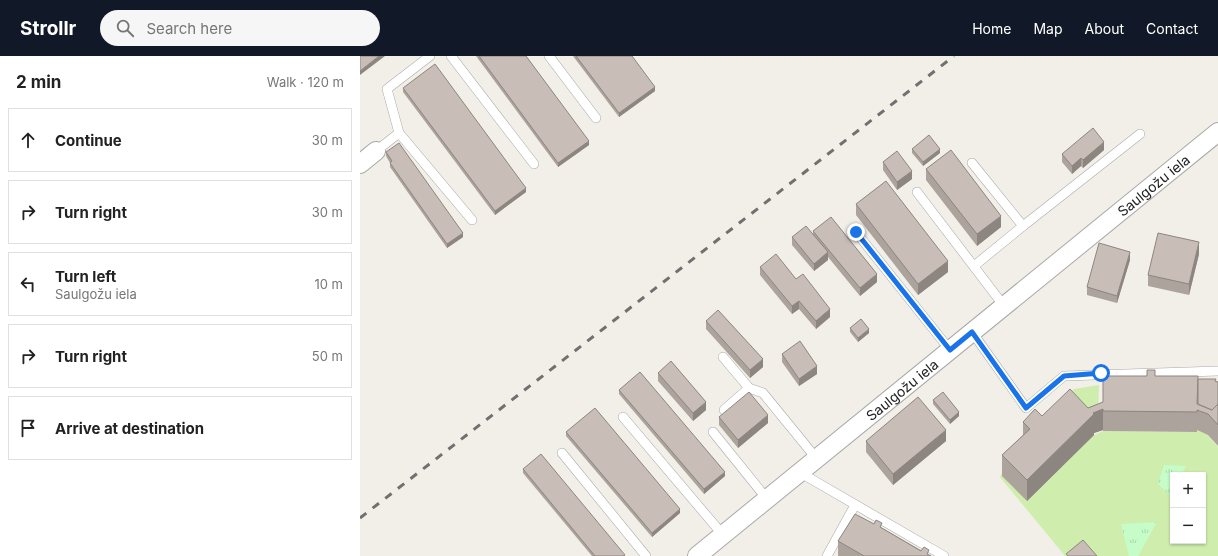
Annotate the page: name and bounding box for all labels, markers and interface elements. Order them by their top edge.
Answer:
search box [100,10,380,46]
text: Strollr [20,17,76,40]
icon: search [114,17,136,39]
text: Search here [146,19,232,38]
text: Home [972,20,1011,37]
text: Map [1033,20,1063,37]
text: About [1085,20,1124,37]
text: Contact [1146,20,1198,37]
text: 2 min [16,72,61,92]
text: Walk · 120 m [267,74,344,90]
icon: ahead [17,129,39,151]
text: Continue [55,131,122,150]
text: 30 m [312,132,343,148]
street label: Saulgožu iela [1114,150,1193,219]
icon: right [17,201,39,223]
text: Turn right [55,203,127,222]
text: 30 m [312,204,343,220]
route end [847,223,865,241]
text: Turn left [55,267,116,286]
icon: left [17,273,39,295]
text: 10 m [314,276,343,292]
text: Saulgožu iela [55,286,137,302]
icon: right [17,345,39,367]
text: Turn right [55,347,127,366]
text: 50 m [312,348,343,364]
street label: Saulgožu iela [862,355,941,424]
route start [1092,364,1110,382]
icon: arrive [17,417,39,439]
text: Arrive at destination [55,419,204,438]
map controls [1170,472,1206,544]
button: + [1170,472,1206,508]
button: − [1170,508,1206,544]

